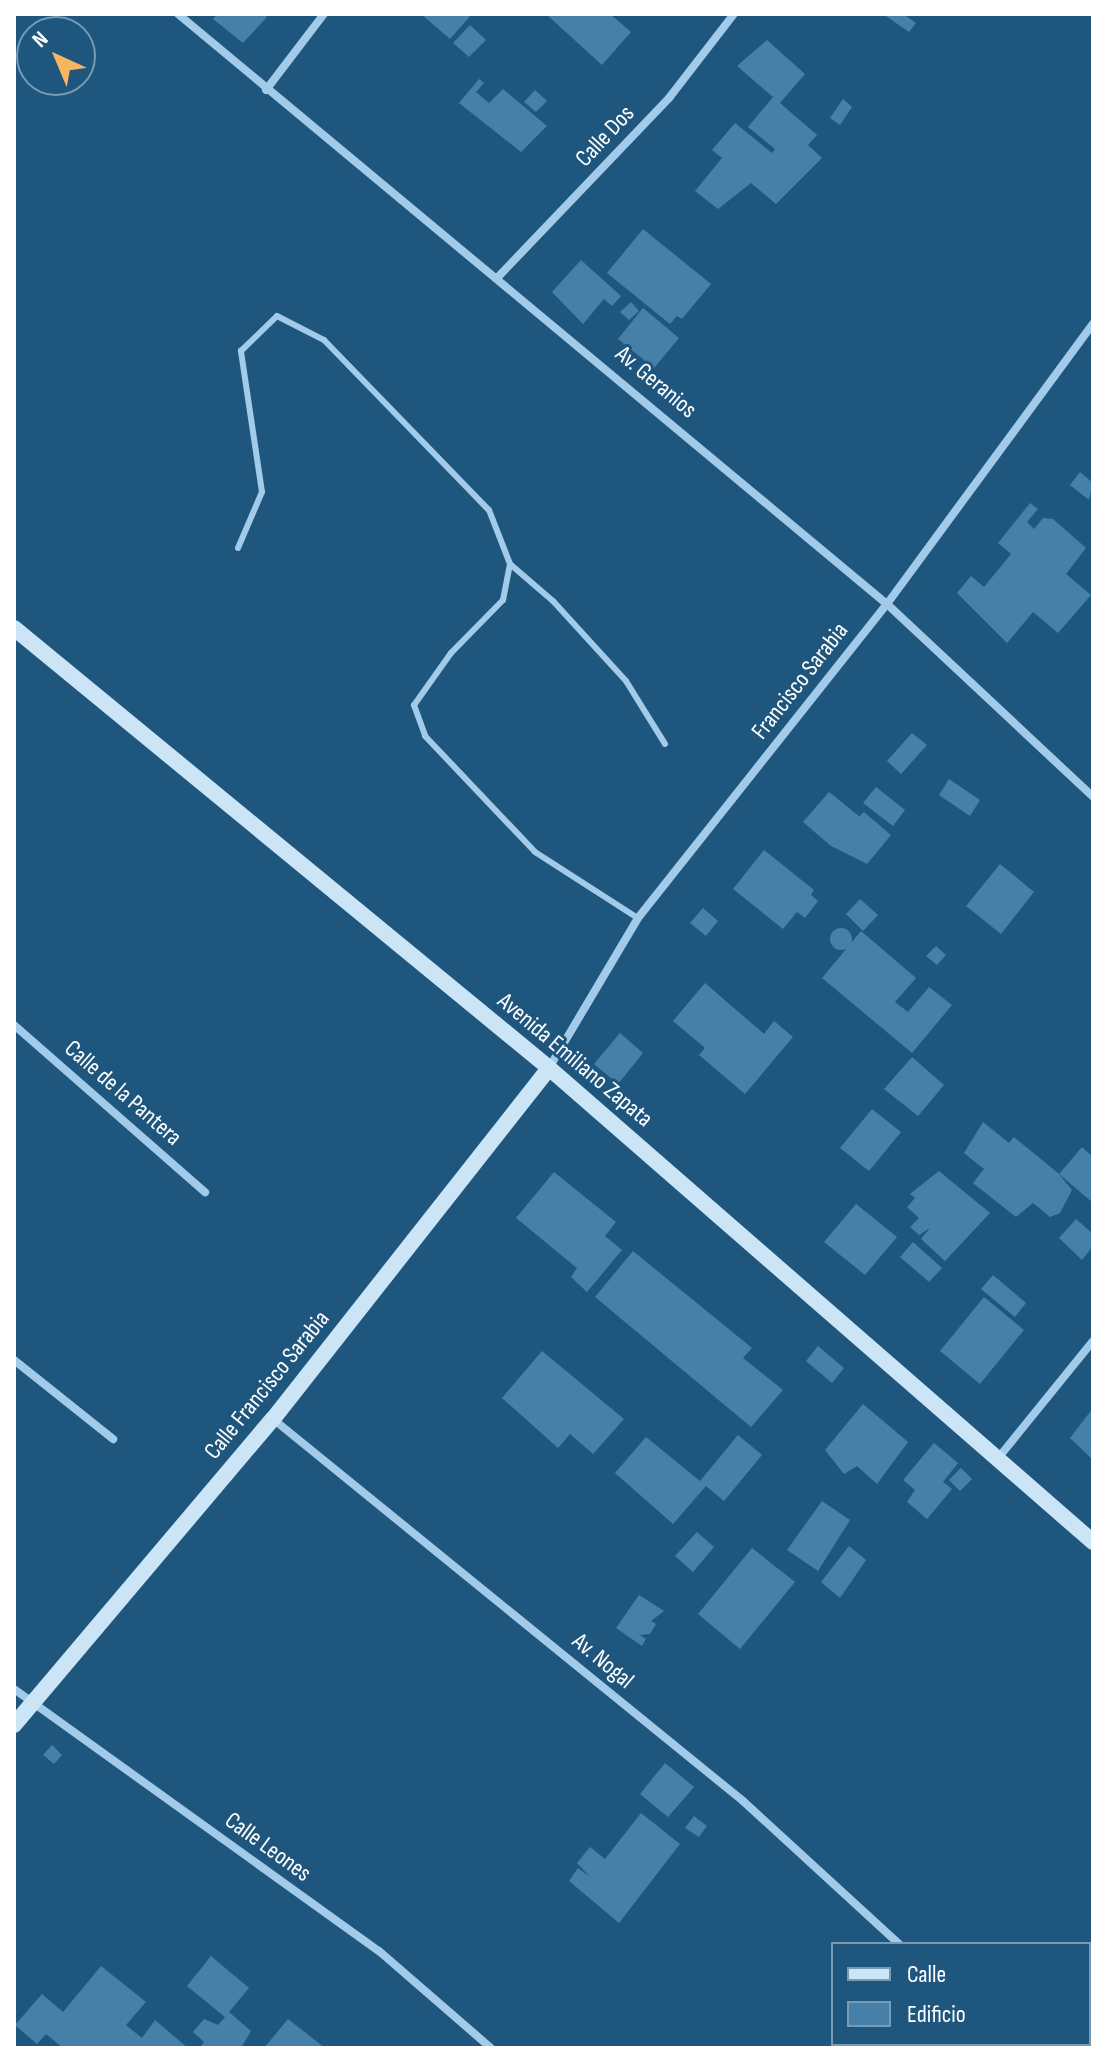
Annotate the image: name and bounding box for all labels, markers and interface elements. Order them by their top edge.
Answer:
north arrow [16,16,96,96]
text: N [27,26,54,54]
street label: Calle Dos [569,99,641,173]
street label: Av. Geranios [610,340,702,424]
street label: Francisco Sarabia [746,617,854,745]
street label: Avenida Emiliano Zapata [492,987,658,1133]
street label: Calle de la Pantera [59,1034,187,1152]
street label: Calle Francisco Sarabia [198,1305,336,1465]
street label: Av. Nogal [566,1627,640,1695]
street label: Calle Leones [219,1806,317,1888]
legend [831,1942,1091,2046]
text: Calle [907,1960,946,1989]
text: Edificio [907,2000,966,2029]

